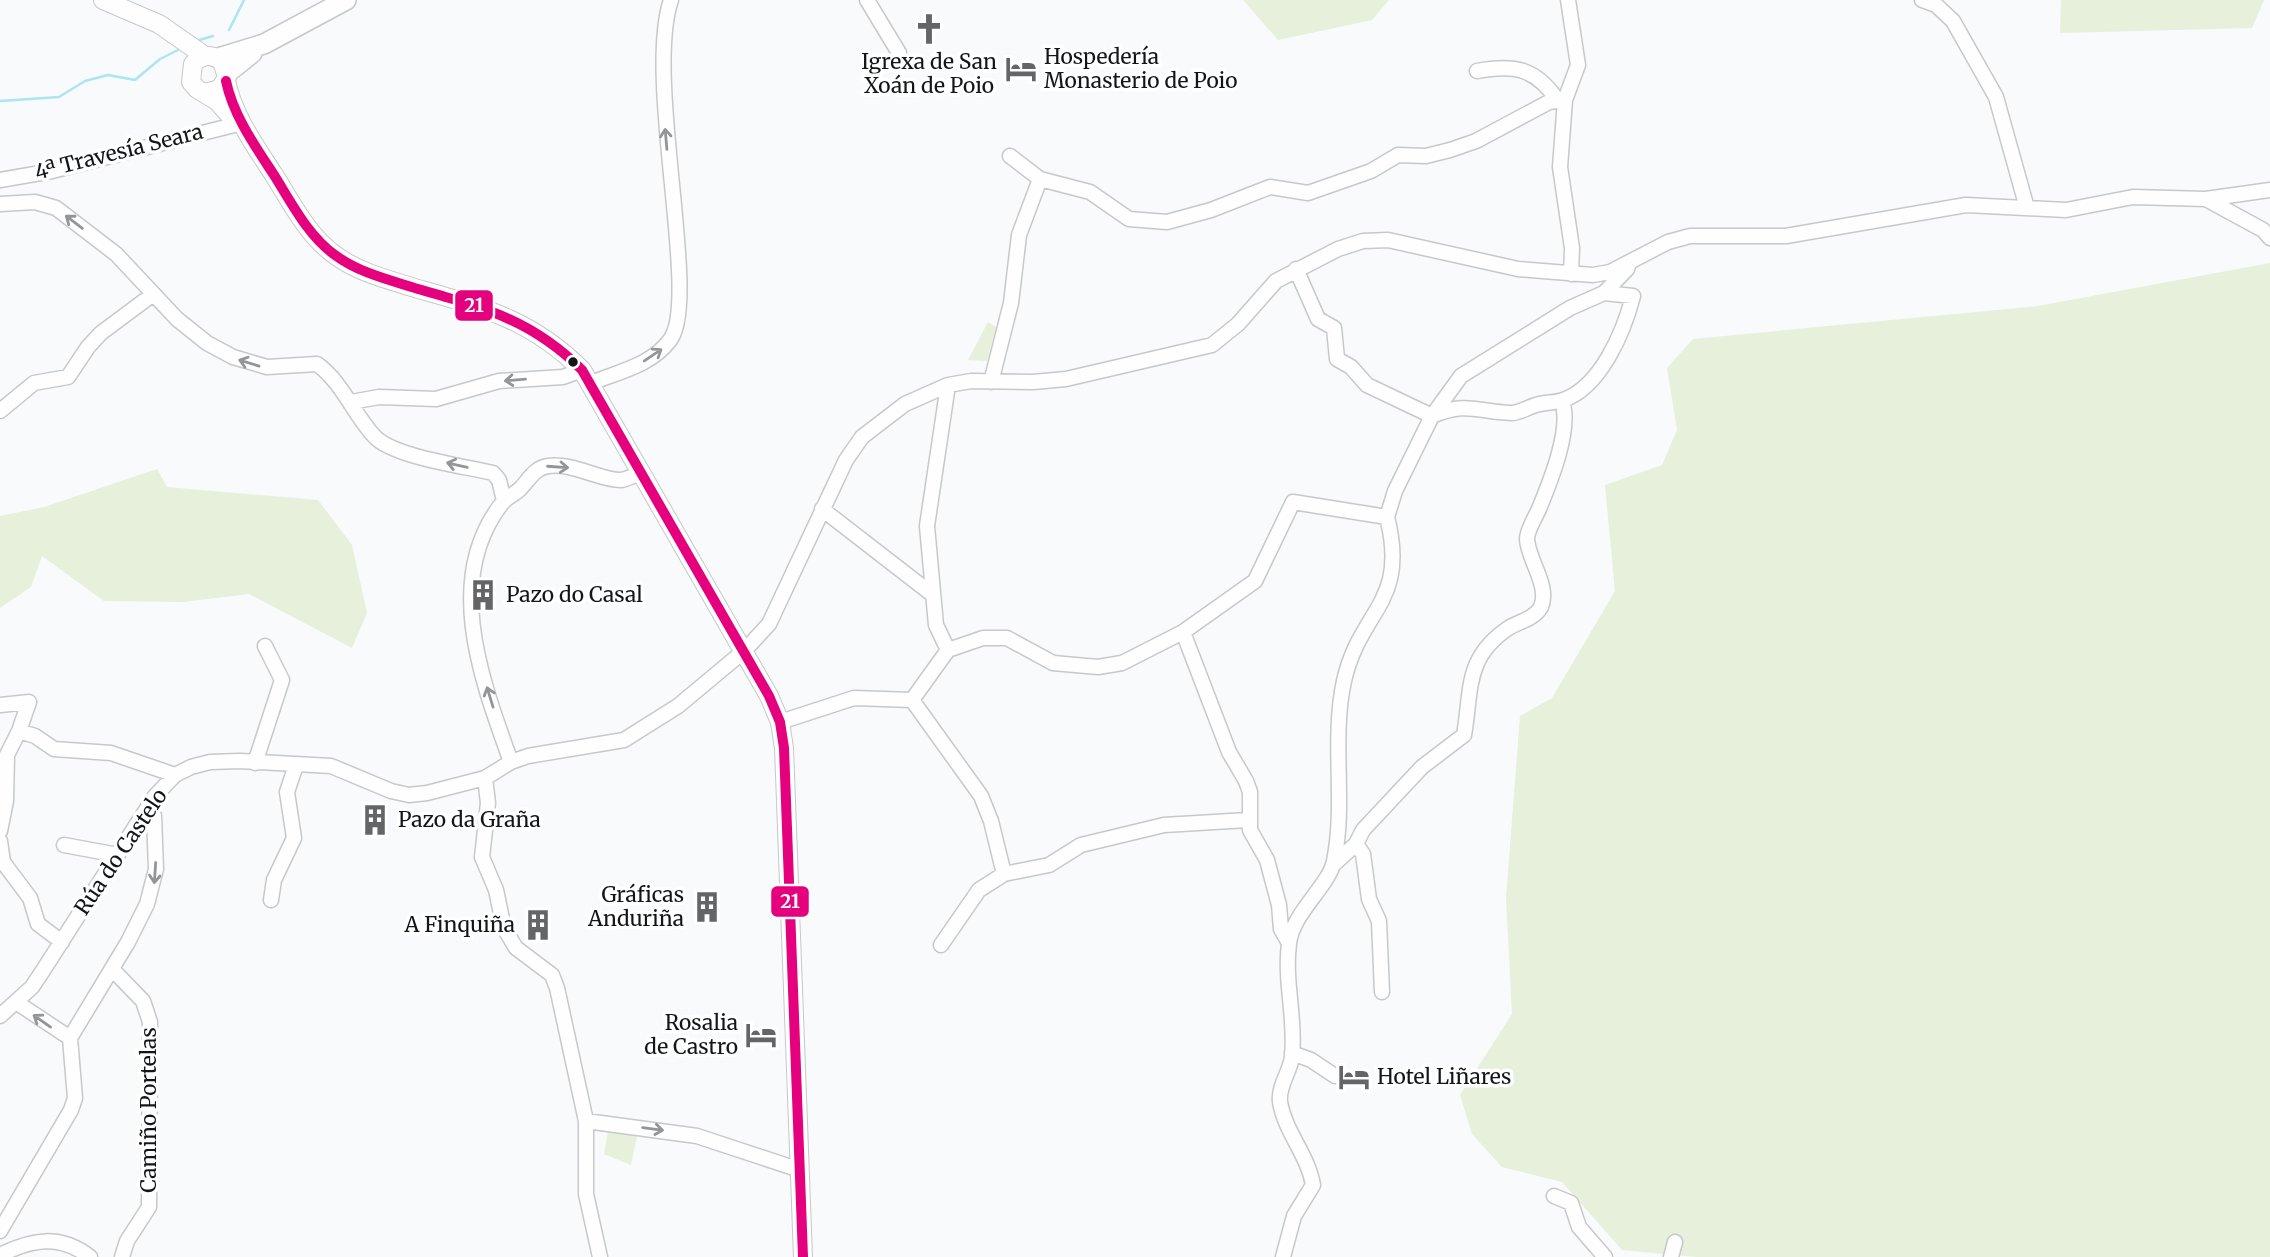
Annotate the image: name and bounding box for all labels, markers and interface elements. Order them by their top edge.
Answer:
church icon: Igrexa de San Xoán de Poio [912,12,946,46]
place label: Hospedería Monasterio de Poio [1044,43,1238,94]
place label: Igrexa de San Xoán de Poio [861,48,997,99]
hotel icon: Hospedería Monasterio de Poio [1004,52,1038,86]
street label: 4ª Travesía Seara [32,118,206,185]
one-way arrow [659,128,672,150]
one-way arrow [65,214,84,229]
line badge: 21 [454,289,494,322]
text: 21 [464,293,484,317]
one-way arrow [643,348,662,362]
one-way arrow [238,355,260,368]
unlabelled marker [566,355,580,369]
one-way arrow [505,374,527,387]
one-way arrow [446,457,469,471]
one-way arrow [546,461,569,474]
building icon: Pazo do Casal [466,578,500,612]
place label: Pazo do Casal [506,581,643,608]
one-way arrow [483,687,496,709]
street label: Rúa do Castelo [68,783,173,920]
building icon: Pazo da Graña [358,803,392,837]
place label: Pazo da Graña [398,806,541,833]
one-way arrow [148,862,161,884]
place label: Gráficas Anduriña [587,881,684,932]
line badge: 21 [770,885,810,918]
text: 21 [780,889,800,913]
building icon: Gráficas Anduriña [690,890,724,924]
building icon: A Finquiña [521,908,555,942]
place label: A Finquiña [403,911,515,938]
place label: Rosalia de Castro [644,1009,738,1060]
one-way arrow [33,1014,52,1028]
hotel icon: Rosalia de Castro [744,1018,778,1052]
street label: Camiño Portelas [135,1027,162,1193]
hotel icon: Hotel Liñares [1337,1060,1371,1094]
place label: Hotel Liñares [1377,1063,1511,1090]
one-way arrow [641,1123,664,1136]

